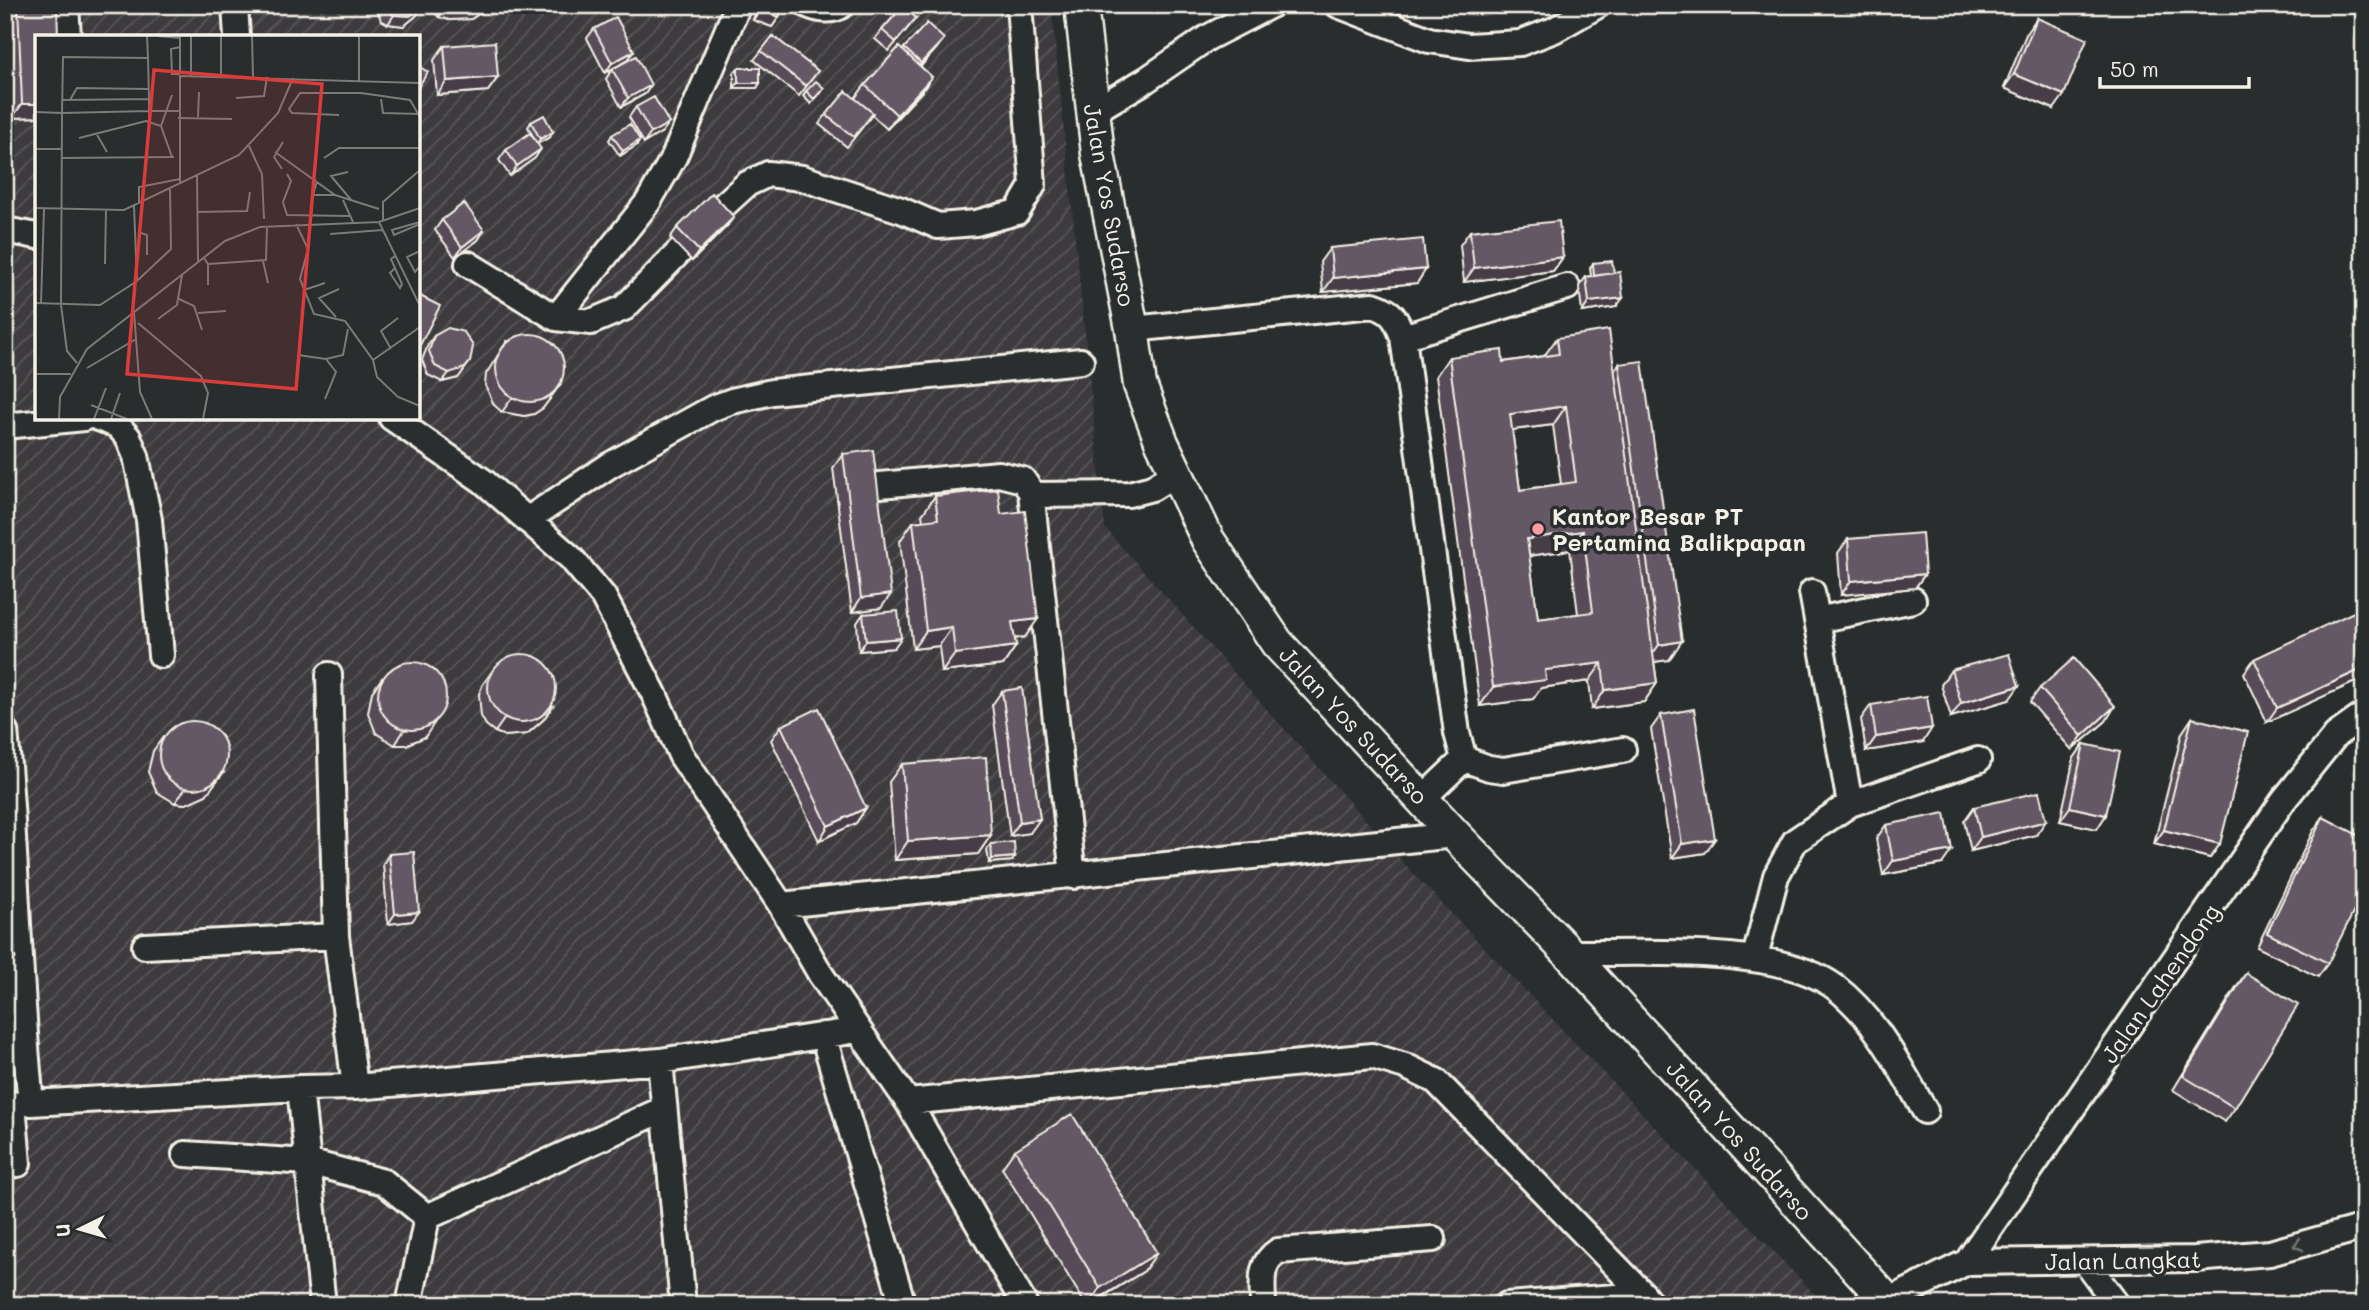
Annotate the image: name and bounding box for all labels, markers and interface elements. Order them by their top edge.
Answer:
inset map [35,35,420,420]
scale bar [2100,46,2248,90]
text: 50 m [2110,55,2159,82]
street label: Jalan Yos Sudarso [1077,101,1143,309]
place label: Kantor Besar PT Pertamina Balikpapan [1552,501,1806,557]
marker: Kantor Besar PT Pertamina Balikpapan [1530,521,1546,537]
street label: Jalan Yos Sudarso [1273,640,1435,810]
street label: Jalan Lahendong [2094,897,2226,1069]
street label: Jalan Yos Sudarso [1660,1054,1820,1226]
north arrow [46,1194,116,1264]
text: U [50,1223,76,1238]
one-way arrow [2292,1237,2304,1252]
street label: Jalan Langkat [2045,1244,2201,1276]

